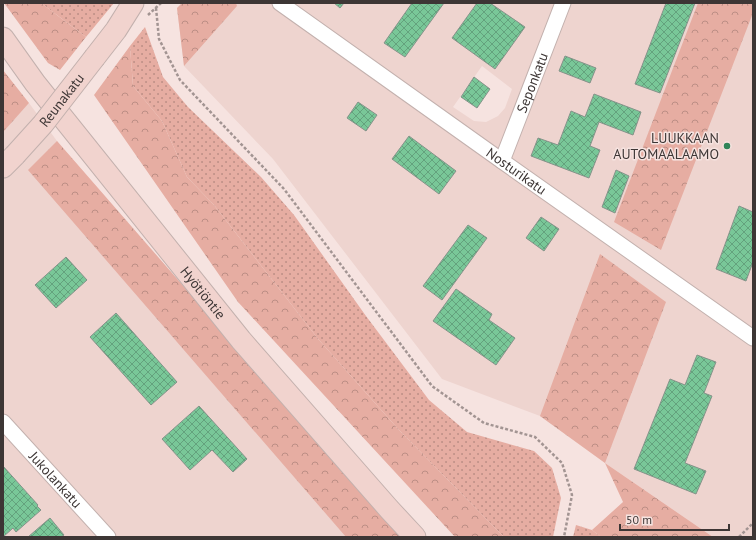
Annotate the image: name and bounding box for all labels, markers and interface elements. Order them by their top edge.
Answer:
street label: Seponkatu [512,50,552,115]
street label: Reunakatu [35,70,88,130]
place label: LUUKKAAN AUTOMAALAAMO [613,129,719,163]
marker: LUUKKAAN AUTOMAALAAMO [722,141,732,151]
street label: Nosturikatu [483,144,550,199]
street label: Hyötiöntie [176,263,230,323]
street label: Jukolankatu [25,447,86,512]
scale bar [620,506,729,532]
text: 50 m [626,512,652,527]

